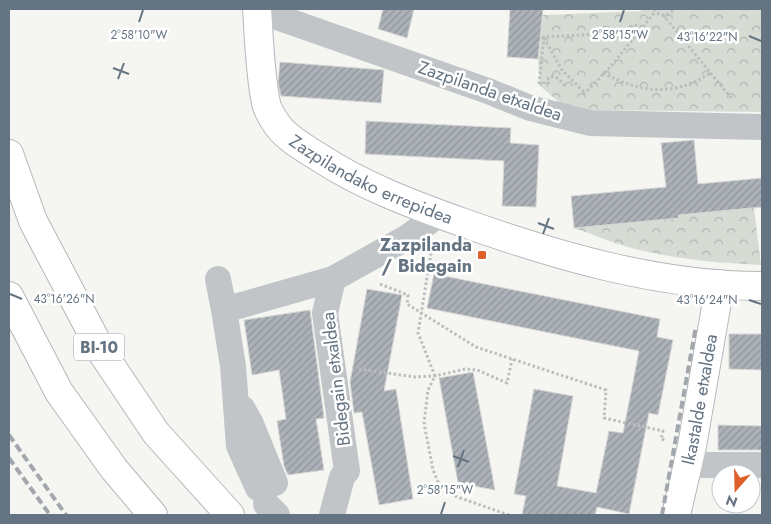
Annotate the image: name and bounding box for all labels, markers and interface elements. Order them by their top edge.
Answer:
text: 2°58'10"W [111,26,168,44]
text: 2°58'15"W [592,26,648,44]
text: 43°16'22"N [676,28,738,46]
street label: Zazpilanda etxaldea [415,54,565,128]
street label: Zazpilandako errepidea [284,128,456,231]
place label: Zazpilanda / Bidegain [380,232,472,279]
marker: Zazpilanda / Bidegain [476,249,488,261]
text: 43°16'26"N [33,290,95,308]
text: 43°16'24"N [676,291,738,309]
street label: Bidegain etxaldea [315,310,357,448]
street label: Ikastalde etxaldea [675,332,724,468]
road number: BI-10 [74,334,124,361]
north arrow [711,464,761,514]
text: 2°58'15"W [417,481,473,499]
text: N [723,490,740,513]

